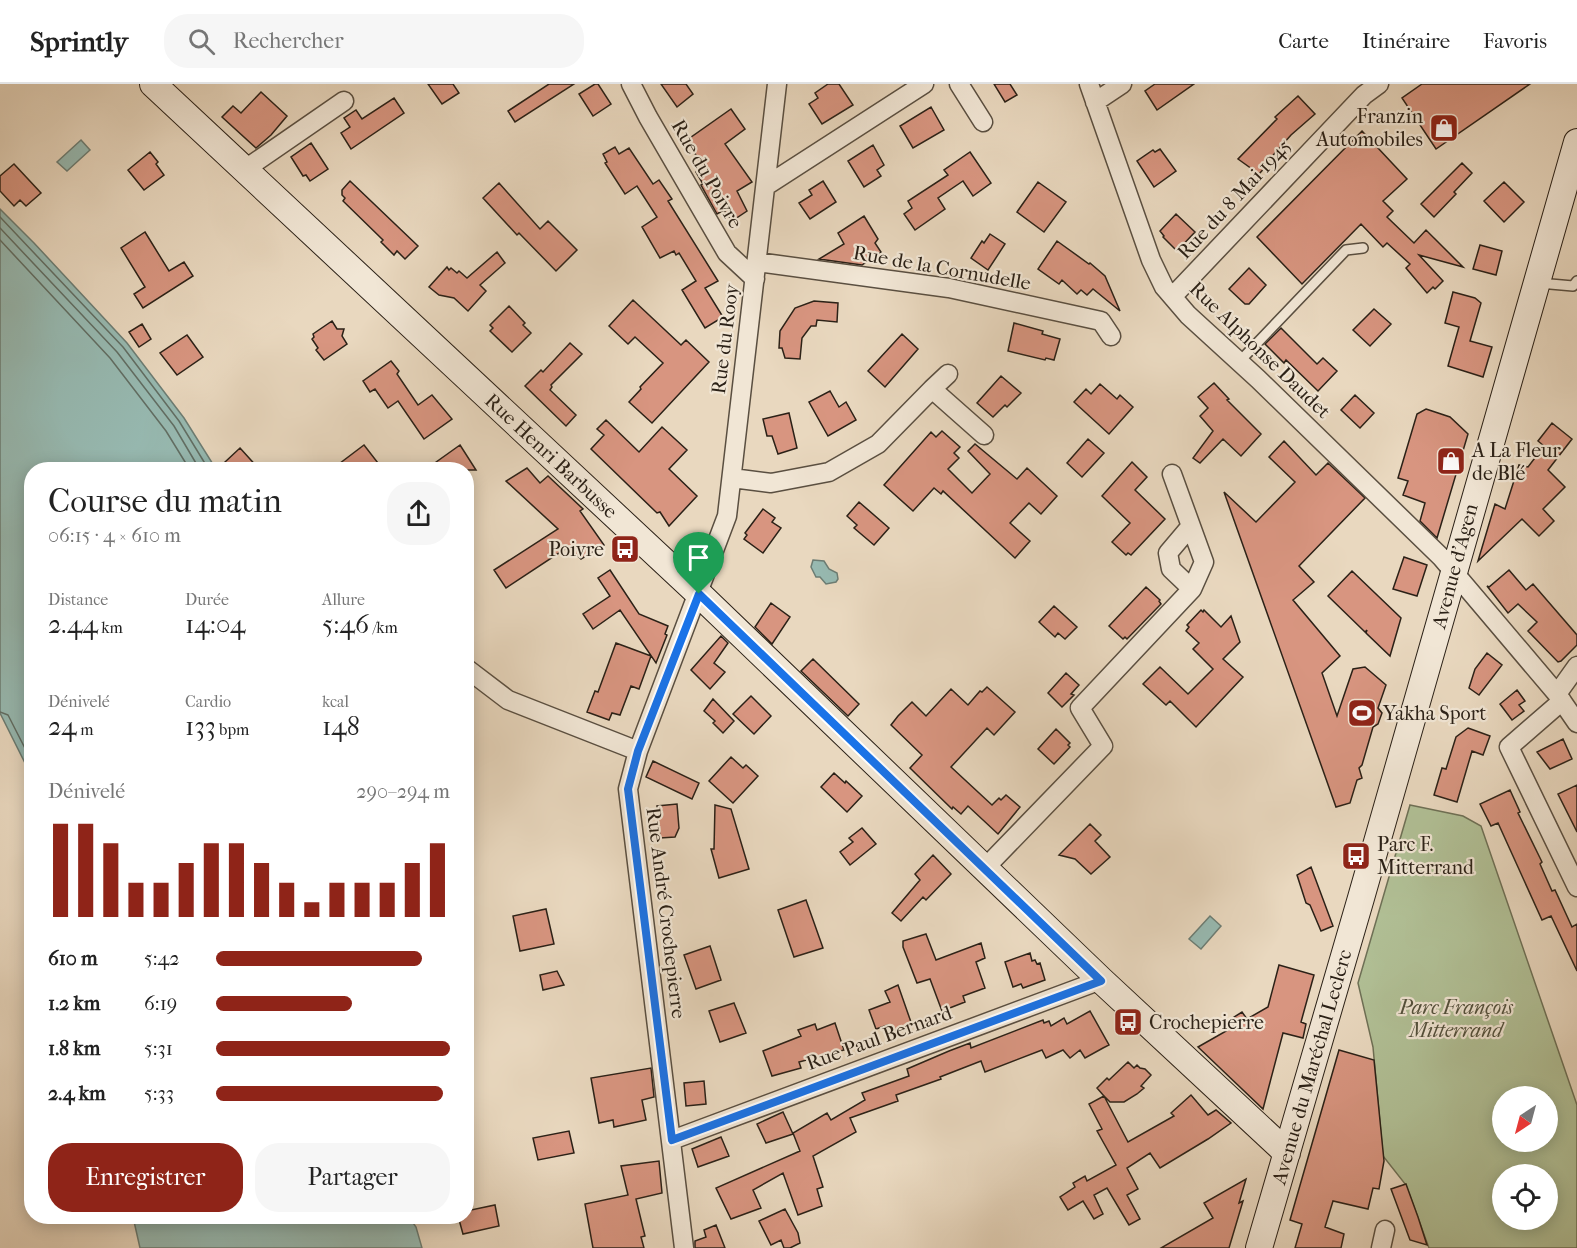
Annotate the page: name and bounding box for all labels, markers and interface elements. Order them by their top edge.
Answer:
search box [164,14,584,68]
text: Sprintly [30,25,128,58]
icon: search [185,25,218,58]
text: Rechercher [233,28,344,54]
text: Carte [1278,29,1329,53]
text: Itinéraire [1362,29,1450,53]
text: Favoris [1483,29,1547,53]
place label: Franzin Automobiles [1315,105,1423,151]
shop icon: Franzin Automobiles [1428,112,1460,144]
street label: Rue du Poivre [667,116,747,232]
street label: Rue du 8 Mai 1945 [1173,134,1295,264]
street label: Rue de la Cornudelle [851,241,1033,295]
street label: Rue Alphonse Daudet [1185,277,1335,423]
street label: Rue du Rooy [707,281,743,395]
street label: Rue Henri Barbusse [480,389,622,523]
place label: A La Fleur de Blé [1471,439,1561,485]
shop icon: A La Fleur de Blé [1435,445,1467,477]
text: Course du matin [48,482,282,521]
button: share [387,482,450,545]
street label: Avenue d'Agen [1427,501,1483,632]
text: 06:15 · 4 × 610 m [48,524,181,547]
pin [673,532,724,594]
bus stop icon: Poivre [609,533,641,565]
place label: Poivre [548,538,604,561]
icon: arrive [682,541,715,574]
text: Distance [48,590,108,609]
text: Durée [185,590,229,609]
text: Allure [322,590,365,609]
text: 2.44 [48,609,98,640]
text: 14:04 [185,609,245,640]
text: 5:46 [322,609,369,640]
text: km [98,618,123,637]
text: /km [369,618,398,637]
text: Dénivelé [48,692,110,711]
text: Cardio [185,692,231,711]
text: kcal [322,692,349,711]
sports icon: Yakha Sport [1346,697,1378,729]
place label: Yakha Sport [1382,702,1486,725]
text: 24 [48,711,77,742]
text: 133 [185,711,216,742]
text: 148 [322,711,360,742]
text: m [77,720,93,739]
text: bpm [216,720,249,739]
text: Dénivelé [48,780,125,803]
text: 290–294 m [356,780,450,803]
street label: Rue André Crochepierre [642,806,690,1020]
place label: Parc F. Mitterrand [1377,833,1475,879]
bus stop icon: Parc F. Mitterrand [1340,840,1372,872]
text: 610 m [48,947,98,970]
text: 5:42 [144,947,180,970]
street label: Avenue du Maréchal Leclerc [1267,947,1357,1188]
text: 1.2 km [48,992,101,1015]
text: 6:19 [144,992,177,1015]
park label: Parc François Mitterrand [1398,996,1514,1042]
street label: Rue Paul Bernard [803,1001,956,1075]
bus stop icon: Crochepierre [1112,1006,1144,1038]
place label: Crochepierre [1149,1011,1264,1034]
text: 1.8 km [48,1037,100,1060]
text: 5:31 [144,1037,173,1060]
text: 2.4 km [48,1082,106,1105]
text: 5:33 [144,1082,174,1105]
north arrow [1492,1086,1558,1152]
map controls [1492,1086,1558,1230]
button: Enregistrer [48,1143,243,1212]
button: Partager [255,1143,450,1212]
button: locate [1492,1164,1558,1230]

